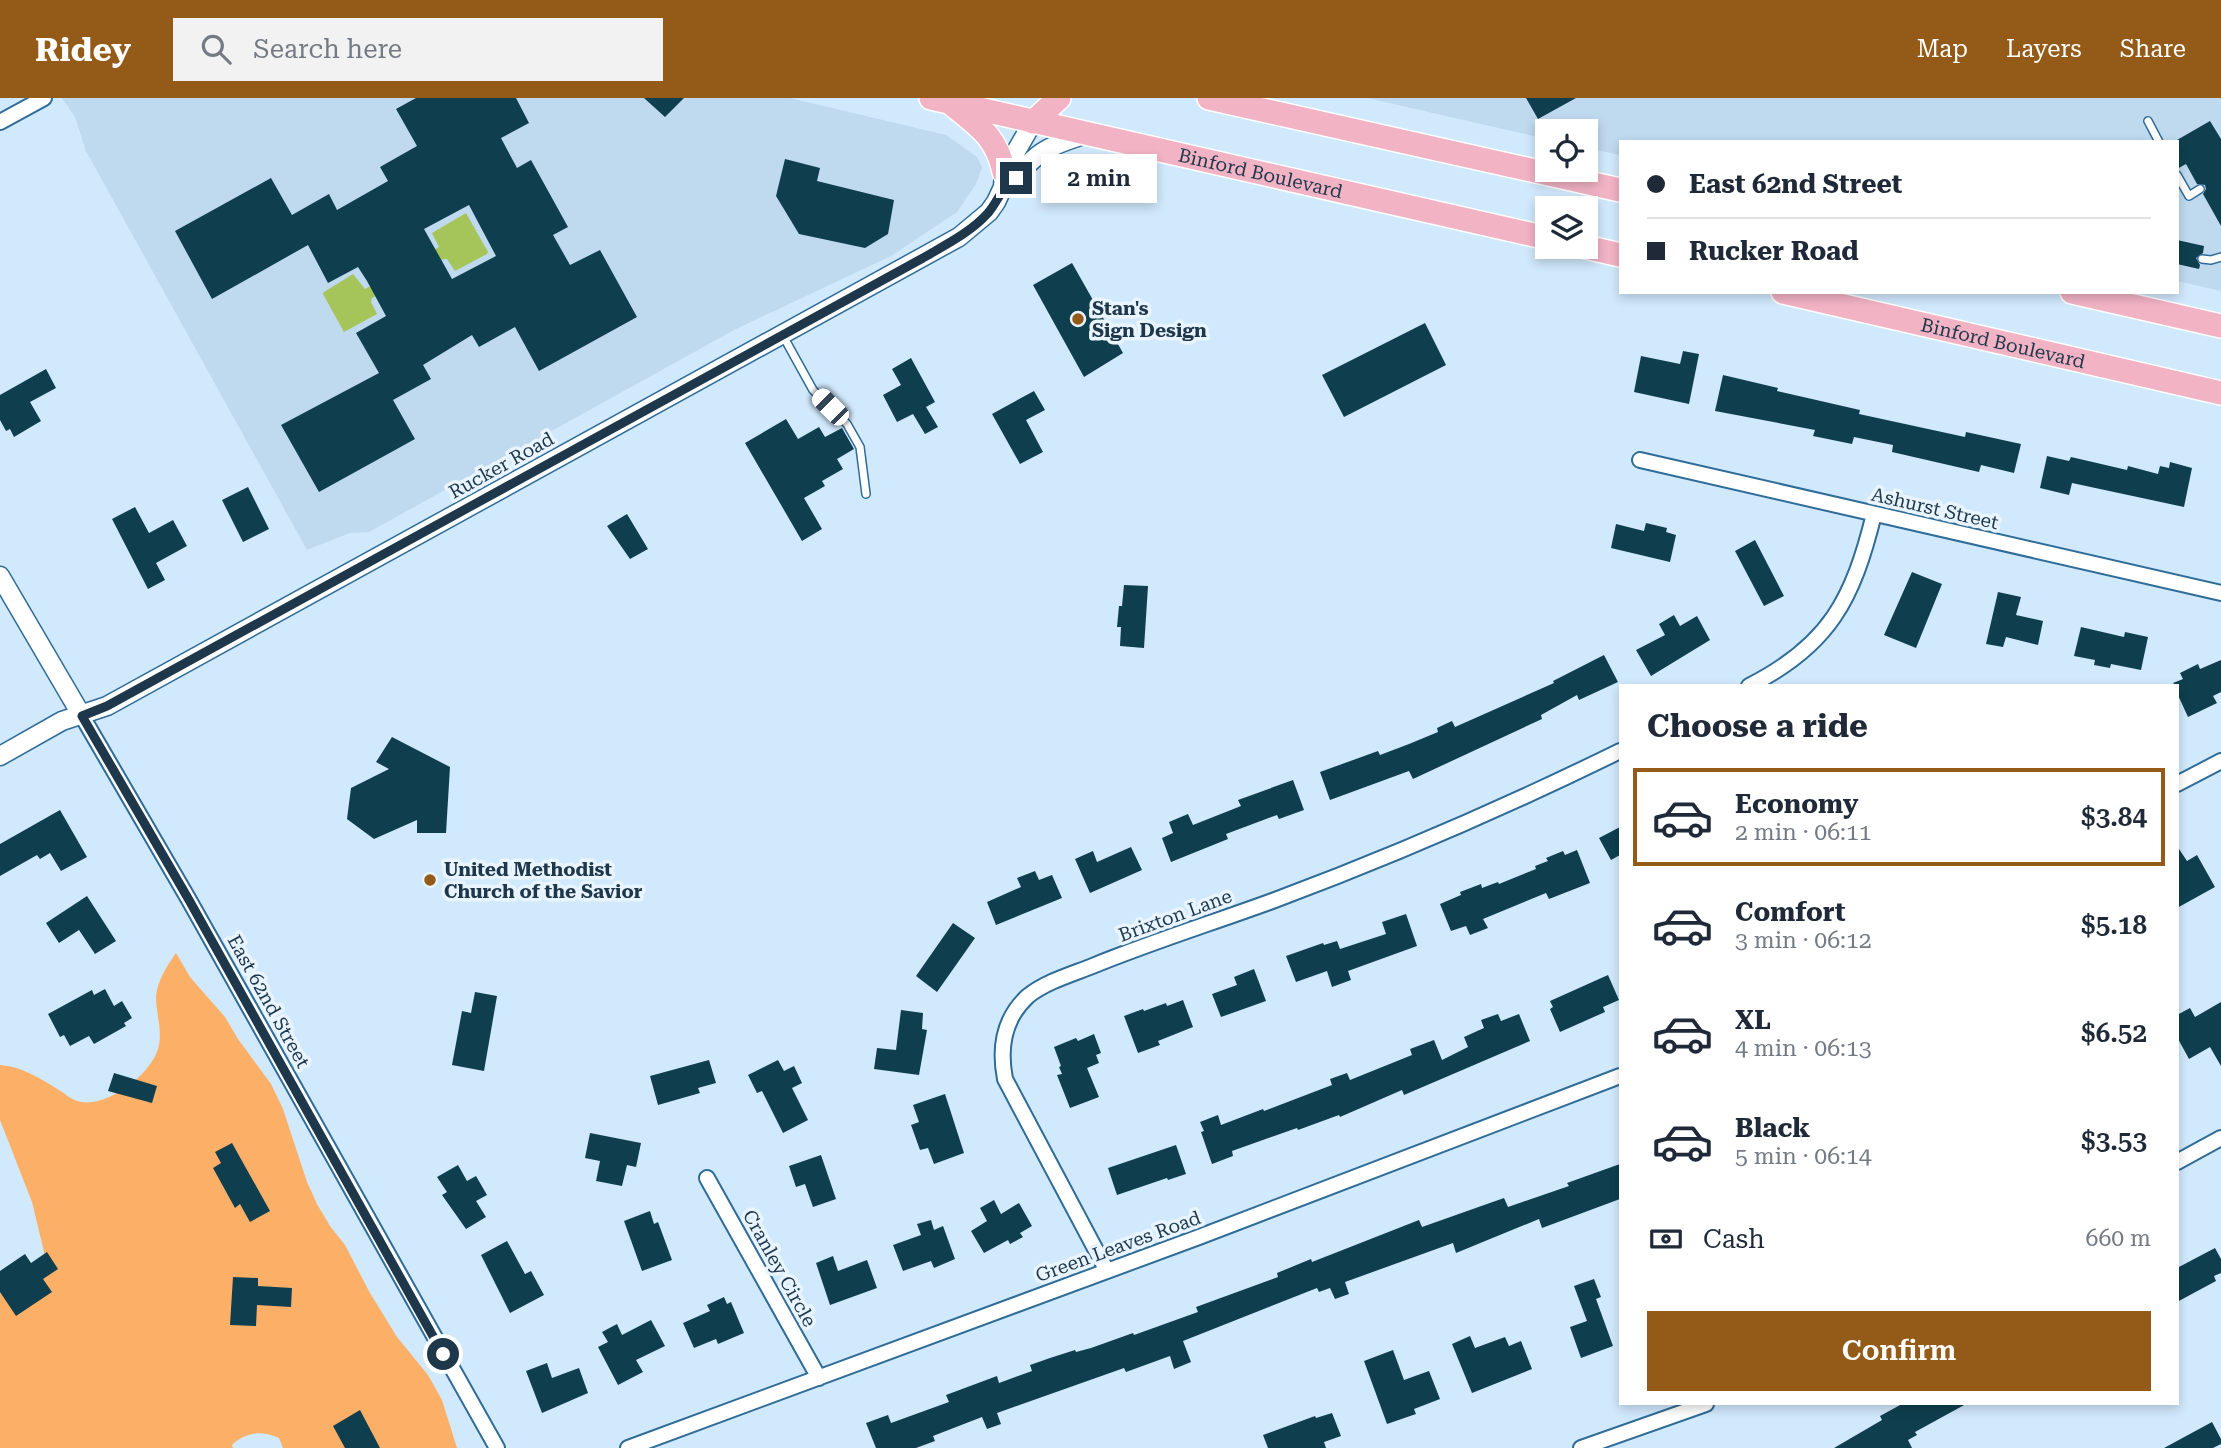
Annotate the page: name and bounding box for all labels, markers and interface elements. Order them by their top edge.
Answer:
search box [173,18,663,81]
text: Ridey [35,30,131,69]
icon: search [197,30,235,68]
text: Search here [253,34,402,64]
text: Map [1917,35,1968,63]
text: Layers [2006,35,2082,63]
text: Share [2120,35,2186,63]
map controls [1535,119,1598,259]
button: locate [1535,119,1598,182]
street label: Binford Boulevard [1176,144,1345,203]
callout: 2 min [1040,154,1156,202]
route end [1000,162,1032,194]
text: 2 min [1067,165,1131,192]
text: East 62nd Street [1689,169,1902,199]
button: layers [1535,196,1598,259]
text: Rucker Road [1689,236,1859,266]
place label: Stan's Sign Design [1092,297,1207,342]
marker: Stan's Sign Design [1070,311,1086,327]
street label: Binford Boulevard [1919,313,2087,373]
car [808,385,853,429]
street label: Rucker Road [445,427,558,504]
street label: Ashurst Street [1869,483,2001,534]
text: Choose a ride [1647,707,1868,745]
icon: car [1651,786,1714,849]
text: Economy [1735,789,1858,819]
text: $3.84 [2081,802,2147,832]
text: 2 min · 06:11 [1735,819,1872,846]
place label: United Methodist Church of the Savior [444,858,643,903]
marker: United Methodist Church of the Savior [422,872,438,888]
street label: Brixton Lane [1115,884,1235,947]
icon: car [1651,894,1714,957]
text: Comfort [1735,897,1845,927]
text: $5.18 [2081,910,2147,940]
text: 3 min · 06:12 [1735,927,1872,954]
street label: East 62nd Street [223,931,315,1072]
icon: car [1651,1002,1714,1065]
text: XL [1735,1005,1771,1035]
text: $6.52 [2081,1018,2147,1048]
text: 4 min · 06:13 [1735,1035,1872,1062]
icon: car [1651,1110,1714,1173]
text: Black [1735,1113,1810,1143]
text: $3.53 [2081,1126,2147,1156]
text: 5 min · 06:14 [1735,1143,1872,1170]
street label: Cranley Circle [738,1206,821,1331]
street label: Green Leaves Road [1032,1206,1204,1287]
icon: cash [1647,1220,1685,1258]
text: Cash [1703,1224,1765,1254]
text: 660 m [2086,1225,2151,1252]
button: Confirm [1647,1311,2151,1391]
route start [427,1338,459,1370]

